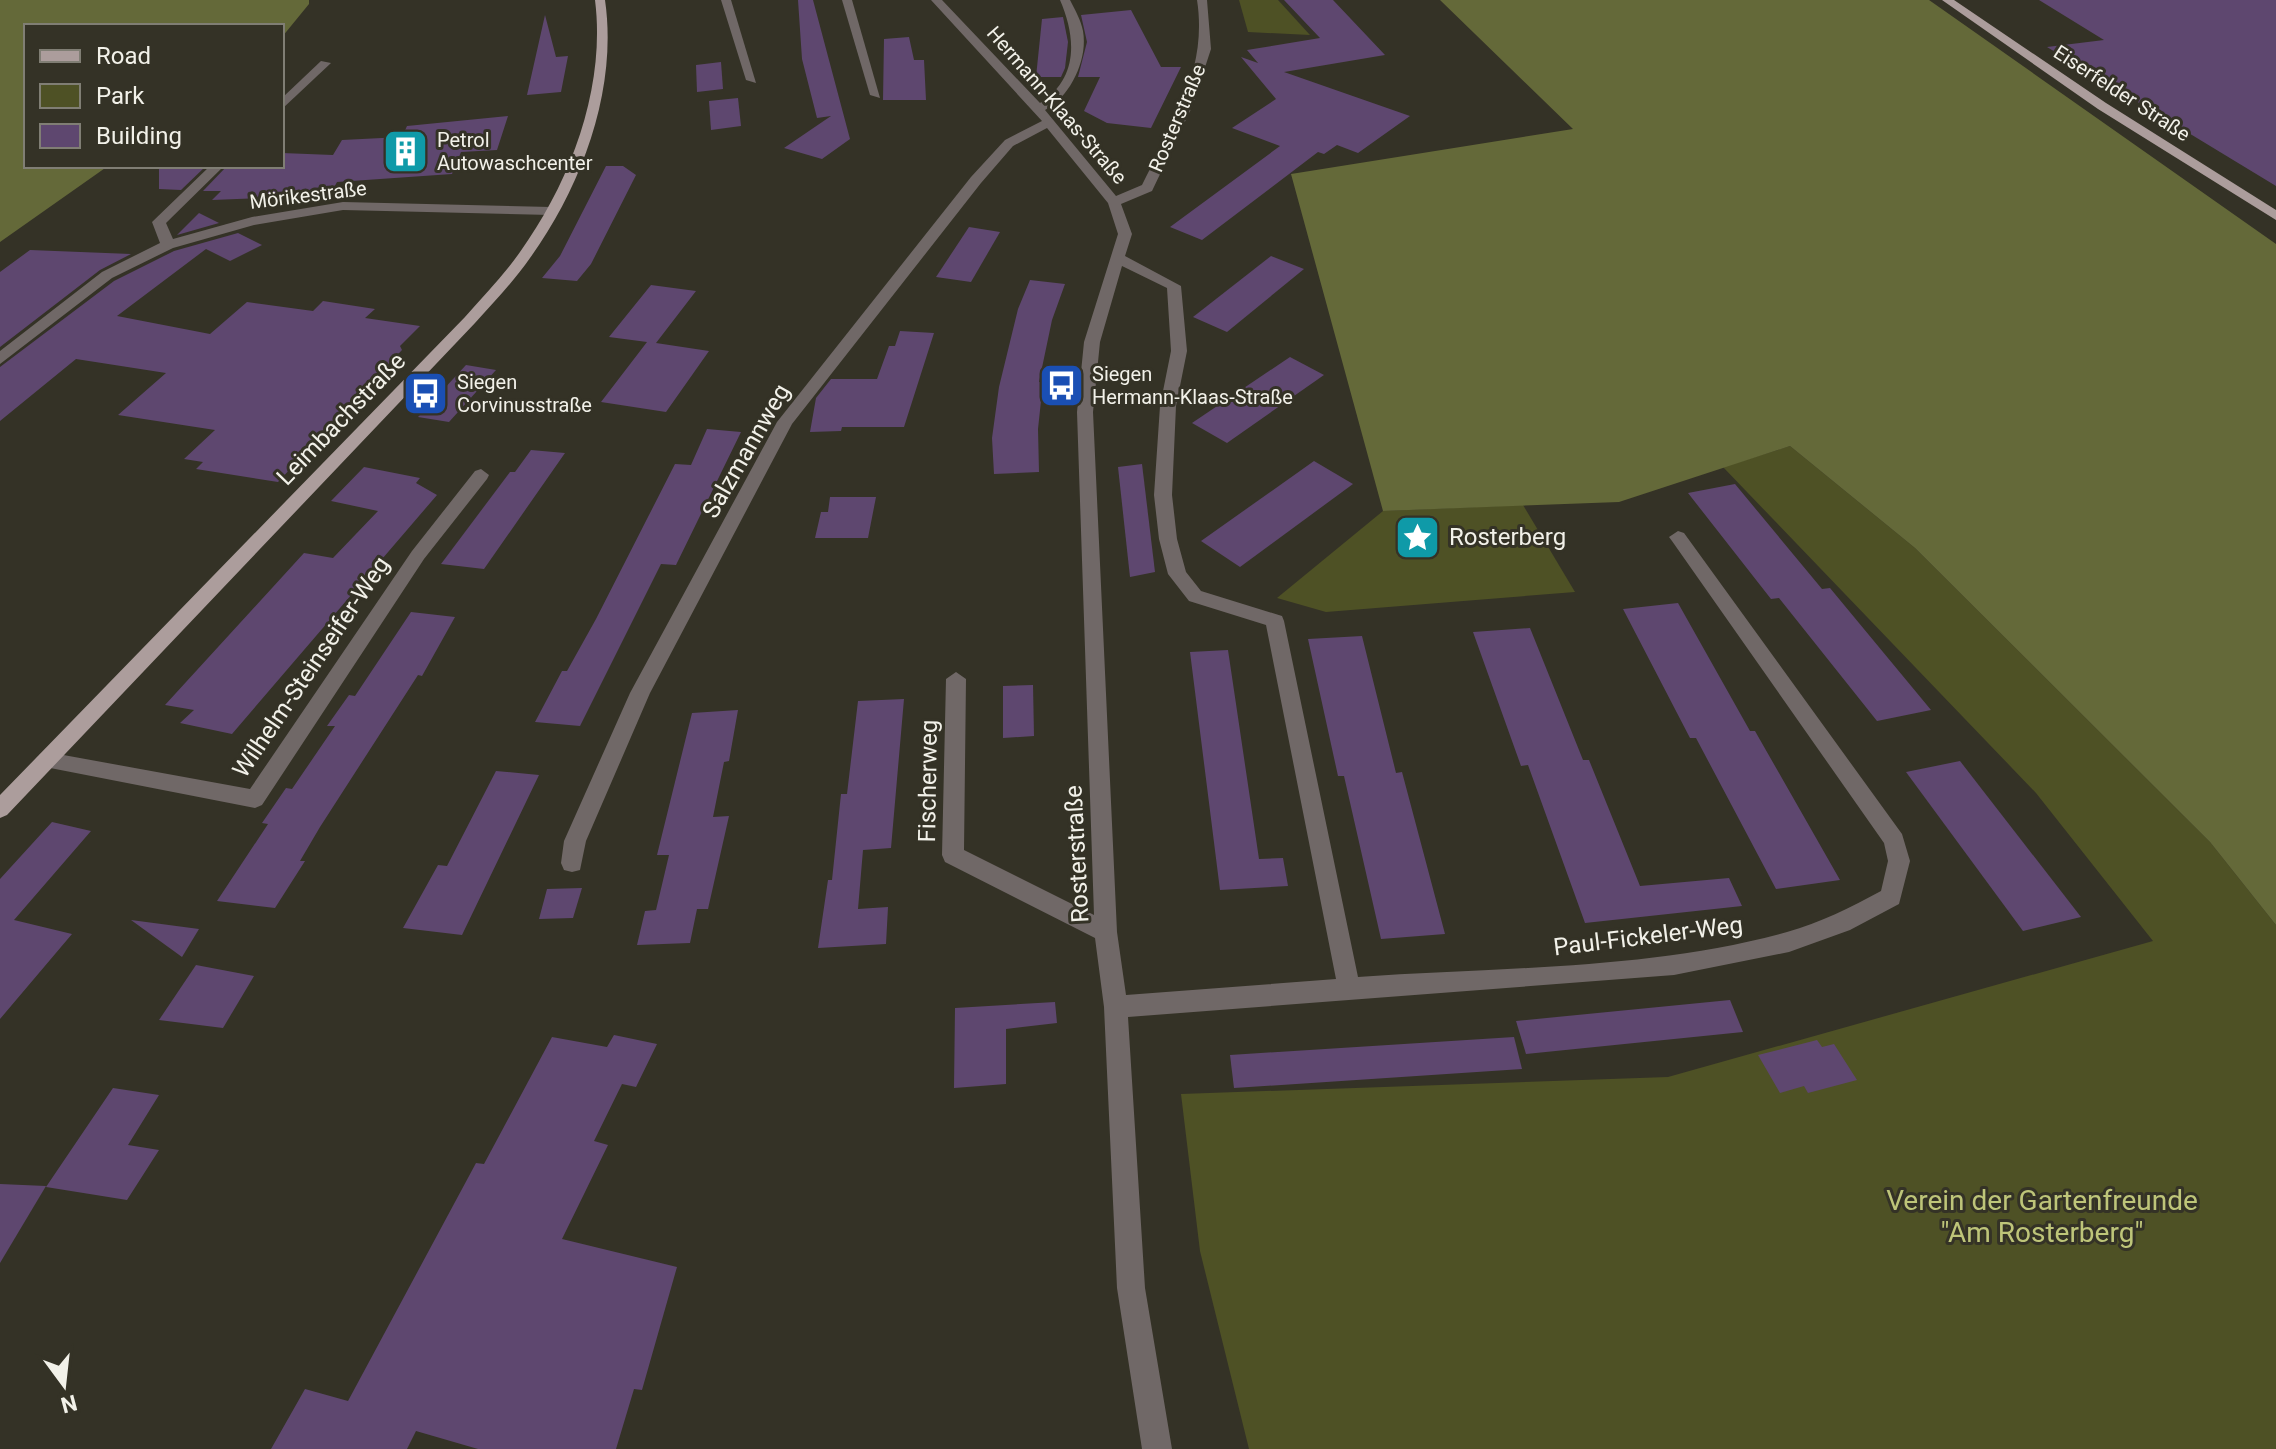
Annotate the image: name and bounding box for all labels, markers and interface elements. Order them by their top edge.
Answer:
street label: Hermann-Klaas-Straße [982,21,1132,189]
legend [24,24,284,168]
street label: Eiserfelder Straße [2049,40,2195,146]
text: Road [96,42,151,70]
street label: Rosterstraße [1144,61,1210,175]
text: Park [96,82,145,110]
text: Building [96,122,182,150]
building icon: Petrol Autowaschcenter [382,128,430,176]
place label: Petrol Autowaschcenter [437,128,593,175]
street label: Mörikestraße [248,176,368,214]
street label: Leimbachstraße [271,347,411,491]
bus stop icon: Siegen Hermann-Klaas-Straße [1037,361,1085,409]
place label: Siegen Hermann-Klaas-Straße [1092,362,1293,409]
bus stop icon: Siegen Corvinusstraße [402,370,450,418]
place label: Siegen Corvinusstraße [457,370,592,417]
street label: Salzmannweg [696,379,796,523]
place icon: Rosterberg [1394,513,1442,561]
place label: Rosterberg [1449,523,1566,551]
street label: Wilhelm-Steinseifer-Weg [227,551,395,783]
street label: Fischerweg [913,719,943,843]
street label: Rosterstraße [1059,785,1095,923]
street label: Paul-Fickeler-Weg [1552,910,1744,962]
park label: Verein der Gartenfreunde "Am Rosterberg" [1886,1184,2198,1249]
north arrow [24,1345,104,1425]
text: N [58,1390,80,1418]

